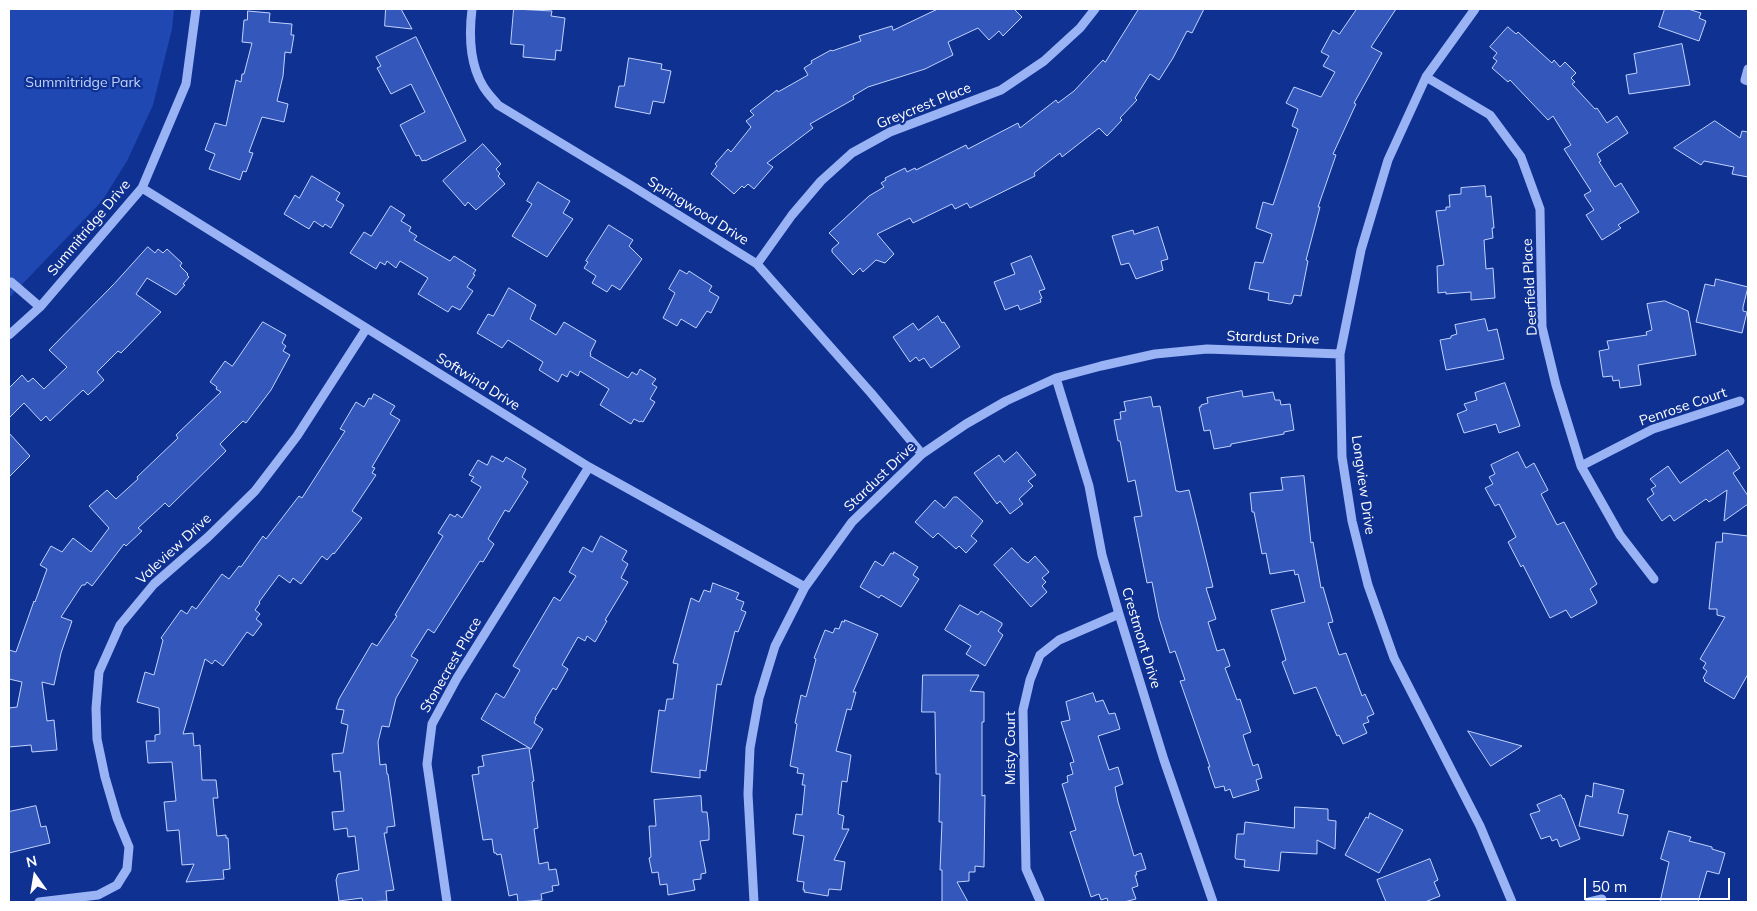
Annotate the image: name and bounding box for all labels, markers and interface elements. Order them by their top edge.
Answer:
park label: Summitridge Park [25,75,141,91]
street label: Greycrest Place [874,79,974,133]
street label: Springwood Drive [644,173,752,249]
street label: Summitridge Drive [44,177,134,279]
street label: Deerfield Place [1519,238,1541,336]
street label: Stardust Drive [1226,328,1320,348]
street label: Softwind Drive [433,350,523,414]
street label: Penrose Court [1637,384,1729,430]
street label: Longview Drive [1348,434,1378,536]
street label: Stardust Drive [841,439,919,515]
street label: Valeview Drive [133,510,215,588]
street label: Crestmont Drive [1118,585,1164,691]
street label: Stonecrest Place [417,614,485,716]
street label: Misty Court [1003,711,1019,785]
north arrow [10,851,60,901]
text: N [24,851,39,871]
scale bar [1587,868,1733,900]
text: 50 m [1592,877,1627,896]

